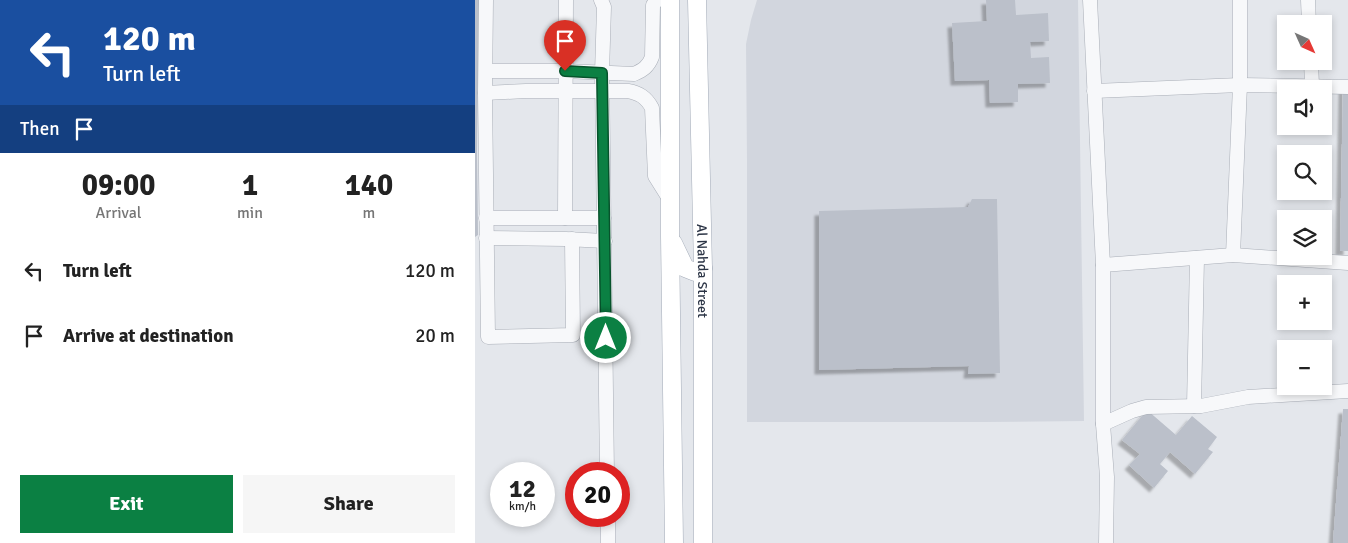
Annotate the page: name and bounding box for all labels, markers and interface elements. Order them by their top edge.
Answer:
north arrow [1277,15,1333,70]
map controls [1277,15,1332,395]
text: 120 m [103,17,196,60]
icon: left [20,20,85,85]
pin [544,20,586,71]
icon: arrive [551,27,579,55]
text: Turn left [103,60,181,87]
button: sound [1277,80,1332,135]
icon: arrive [70,115,98,143]
text: Then [20,117,60,141]
button: search [1277,145,1332,200]
text: 09:00 [82,167,155,204]
text: 1 [242,167,258,204]
text: 140 [345,167,393,204]
text: Arrival [95,203,142,223]
text: min [237,203,263,223]
text: m [363,203,375,223]
button: layers [1277,210,1332,265]
street label: Al Nahda Street [694,224,712,318]
icon: left [20,257,48,285]
text: Turn left [63,259,132,283]
text: 120 m [405,259,455,283]
button: + [1277,275,1332,330]
position arrow [579,311,631,363]
icon: arrive [20,322,48,350]
text: Arrive at destination [63,324,234,348]
text: 20 m [415,324,455,348]
button: − [1277,340,1332,395]
speed limit sign: 20 [565,462,630,527]
text: 12 [509,473,536,504]
button: Exit [20,475,233,533]
button: Share [243,475,455,533]
text: km/h [509,499,536,514]

